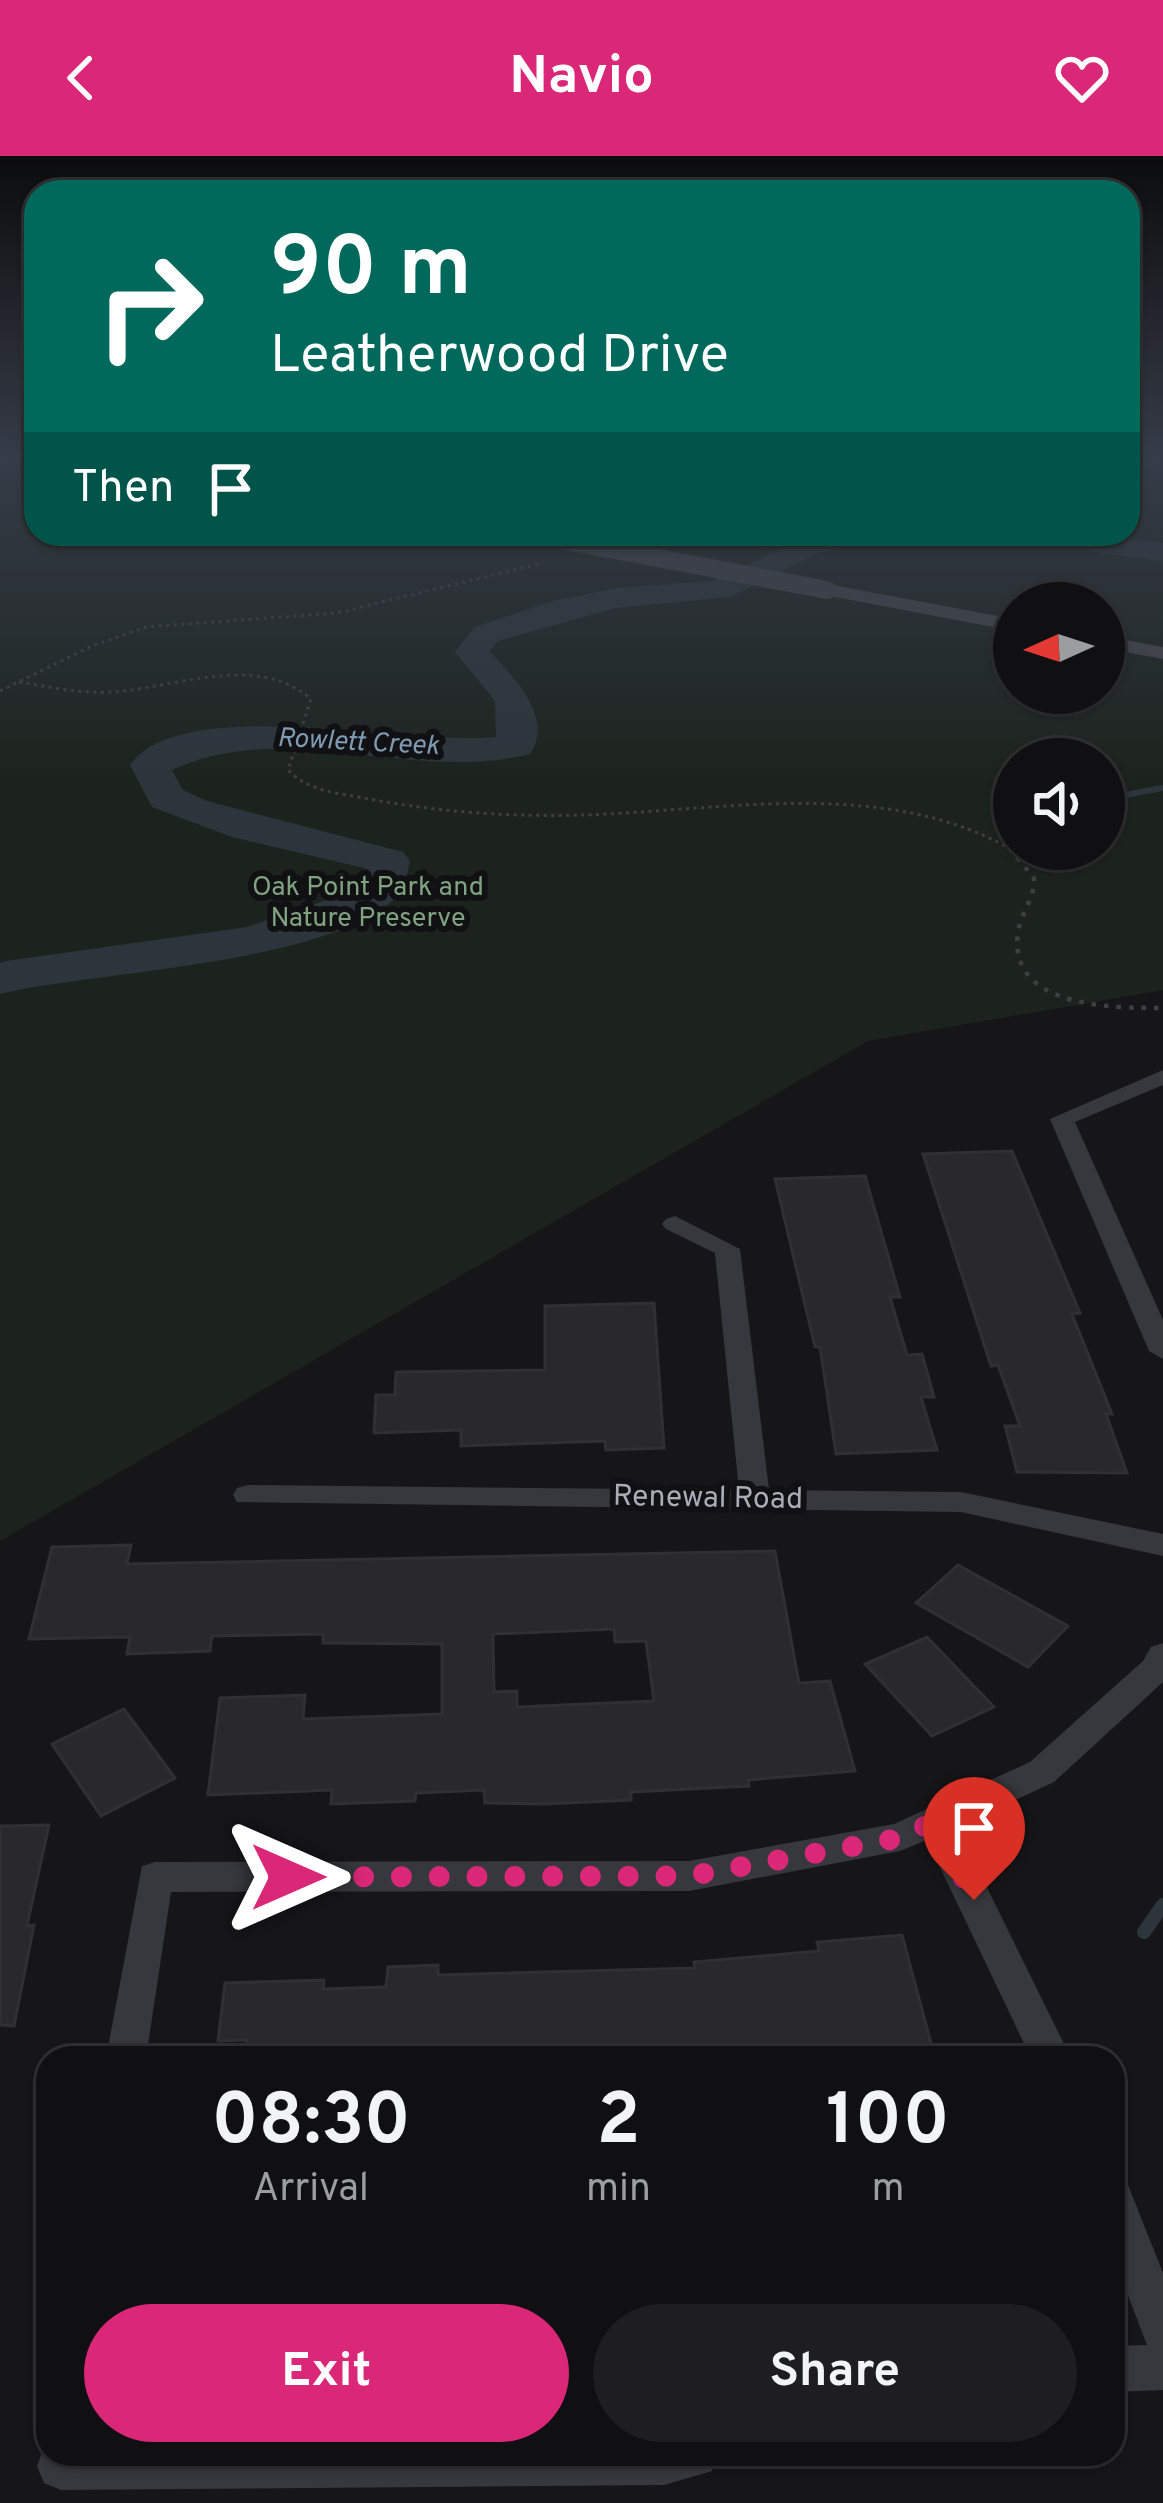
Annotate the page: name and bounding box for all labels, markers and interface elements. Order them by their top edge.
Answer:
text: Navio [509,44,654,113]
icon: back [48,45,114,111]
icon: heart [1049,45,1115,111]
text: 90 m [270,219,472,325]
icon: right [72,228,228,384]
text: Leatherwood Drive [270,323,729,392]
icon: arrive [198,456,264,522]
text: Then [72,461,174,518]
north arrow [993,582,1125,714]
map controls [993,582,1125,870]
water label: Rowlett Creek [276,722,441,764]
button: sound [993,738,1125,870]
park label: Oak Point Park and Nature Preserve [252,871,484,936]
street label: Renewal Road [613,1479,803,1519]
pin [923,1777,1025,1900]
icon: arrive [941,1795,1007,1861]
position arrow [225,1814,351,1940]
text: 08:30 [211,2078,411,2170]
text: 2 [596,2078,640,2170]
text: 100 [826,2078,950,2170]
text: Arrival [253,2166,369,2215]
text: min [586,2166,651,2215]
text: m [871,2166,904,2215]
button: Exit [84,2304,569,2442]
button: Share [593,2304,1077,2442]

